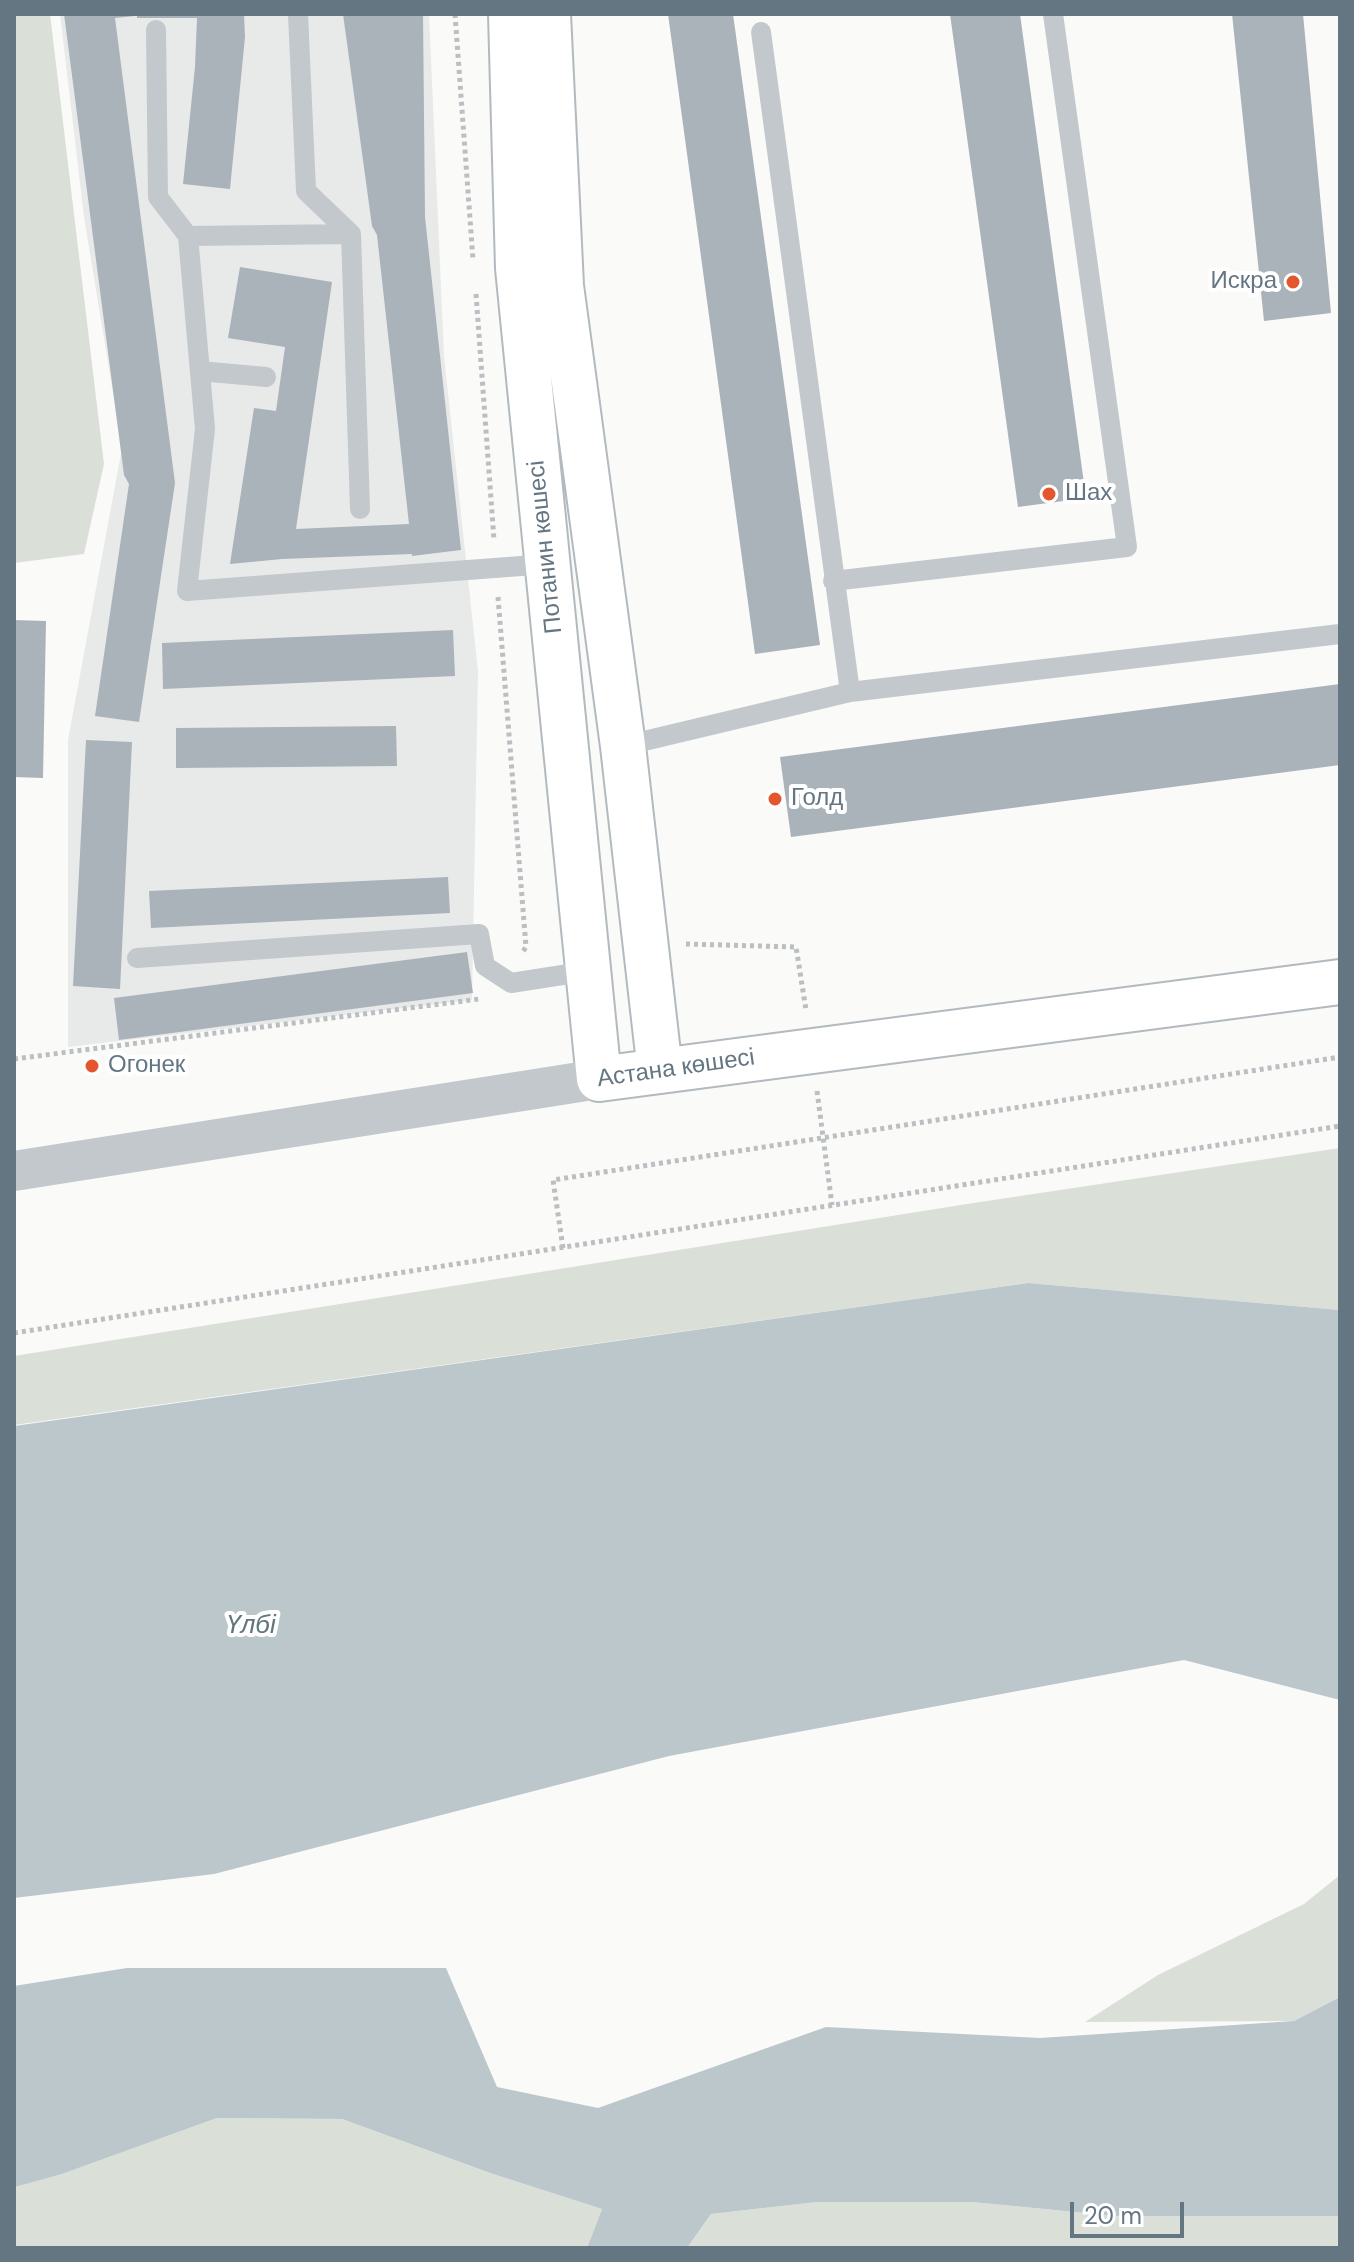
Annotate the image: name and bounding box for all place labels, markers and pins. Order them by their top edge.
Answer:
place label: Искра [1211,268,1277,296]
marker: Искра [1284,273,1302,291]
place label: Шах [1065,480,1112,508]
marker: Шах [1040,485,1058,503]
place label: Голд [791,785,843,813]
marker: Голд [766,790,784,808]
place label: Огонек [108,1052,185,1080]
marker: Огонек [83,1057,101,1075]

